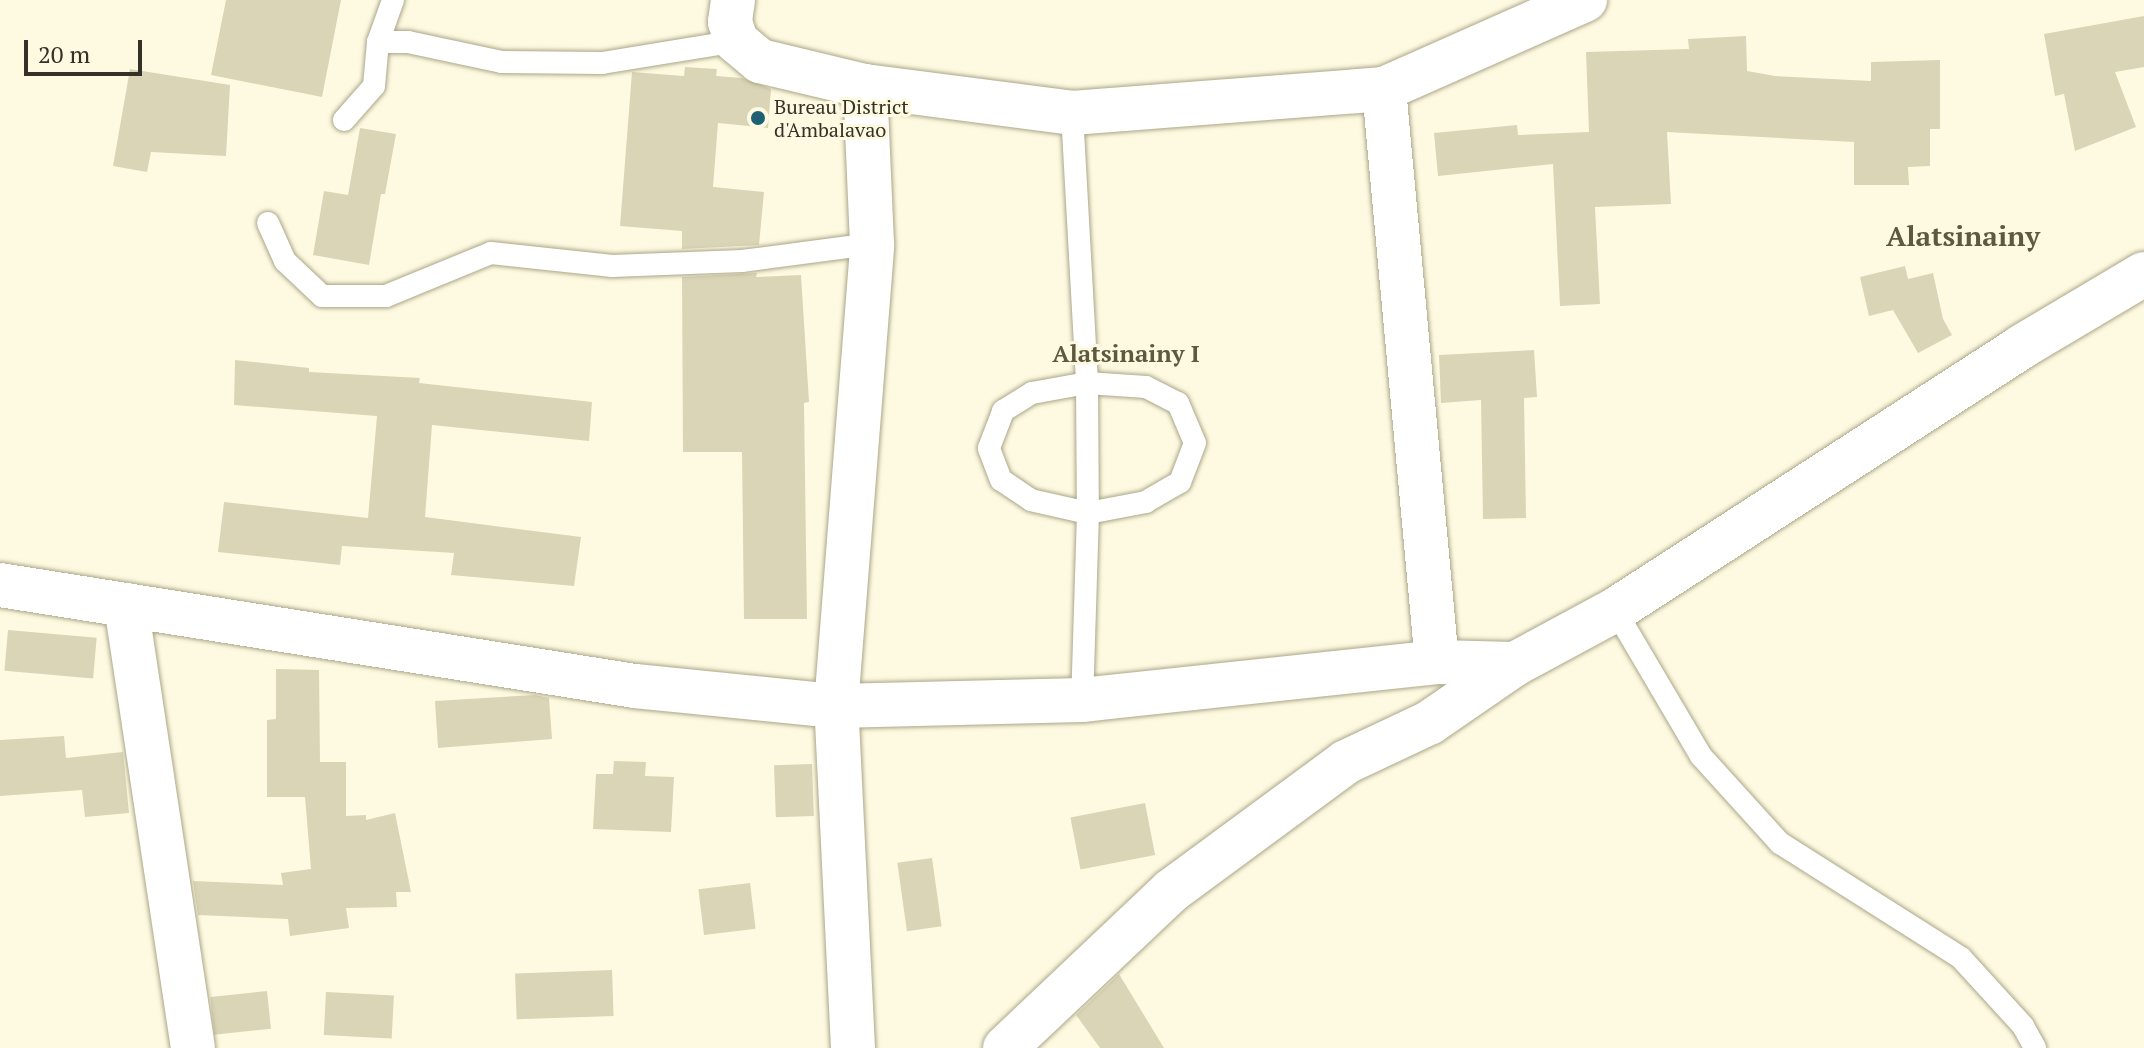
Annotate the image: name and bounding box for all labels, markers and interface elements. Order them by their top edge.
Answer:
scale bar [28,24,146,74]
text: 20 m [38,38,90,70]
place label: Bureau District d'Ambalavao [774,94,909,141]
marker: Bureau District d'Ambalavao [749,109,767,127]
district label: Alatsinainy [1886,219,2040,253]
district label: Alatsinainy I [1052,340,1200,368]

